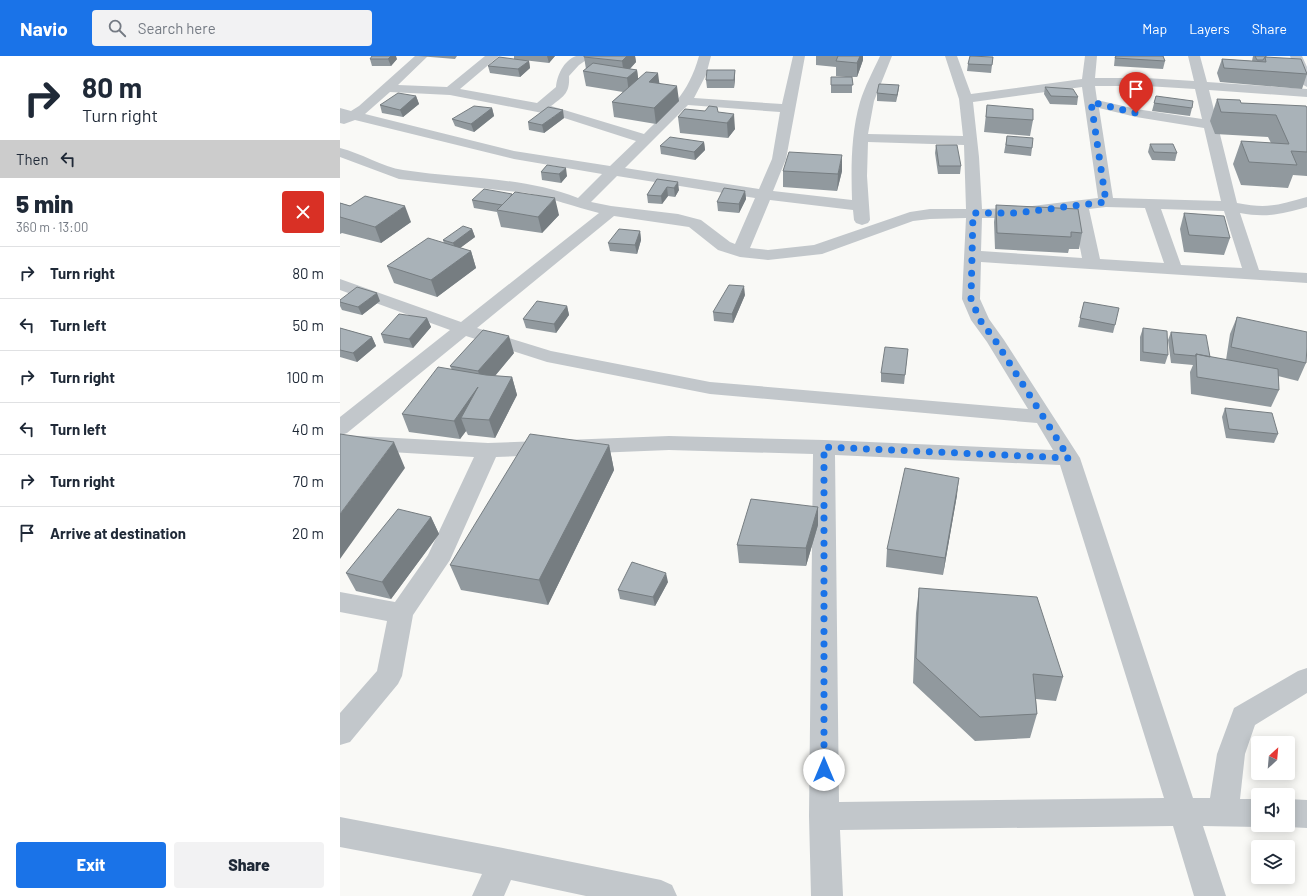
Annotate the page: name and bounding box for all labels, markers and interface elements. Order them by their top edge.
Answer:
search box [92,10,372,46]
text: Navio [20,17,68,40]
icon: search [106,17,128,39]
text: Search here [138,19,216,37]
text: Map [1142,20,1167,37]
text: Layers [1189,20,1230,37]
text: Share [1252,20,1287,37]
text: 80 m [82,70,142,104]
icon: right [16,72,68,124]
pin [1119,72,1153,113]
icon: arrive [1125,78,1147,100]
text: Turn right [82,104,158,126]
icon: left [57,148,79,170]
text: Then [16,150,49,168]
text: 5 min [16,189,73,218]
button: close [282,191,324,233]
text: 360 m · 13:00 [16,219,88,235]
icon: right [16,262,38,284]
text: Turn right [50,264,115,282]
text: 80 m [292,264,324,282]
icon: left [16,314,38,336]
text: Turn left [50,316,106,334]
text: 50 m [292,316,324,334]
icon: right [16,366,38,388]
text: Turn right [50,368,115,386]
text: 100 m [286,368,324,386]
icon: left [16,418,38,440]
text: Turn left [50,420,106,438]
text: 40 m [292,420,324,438]
icon: right [16,470,38,492]
text: Turn right [50,472,115,490]
text: 70 m [293,472,324,490]
icon: arrive [16,522,38,544]
text: Arrive at destination [50,524,186,542]
text: 20 m [292,524,324,542]
north arrow [1251,736,1295,780]
map controls [1251,736,1295,884]
position arrow [803,749,845,791]
button: sound [1251,788,1295,832]
button: layers [1251,840,1295,884]
button: Exit [16,842,166,888]
button: Share [174,842,324,888]

